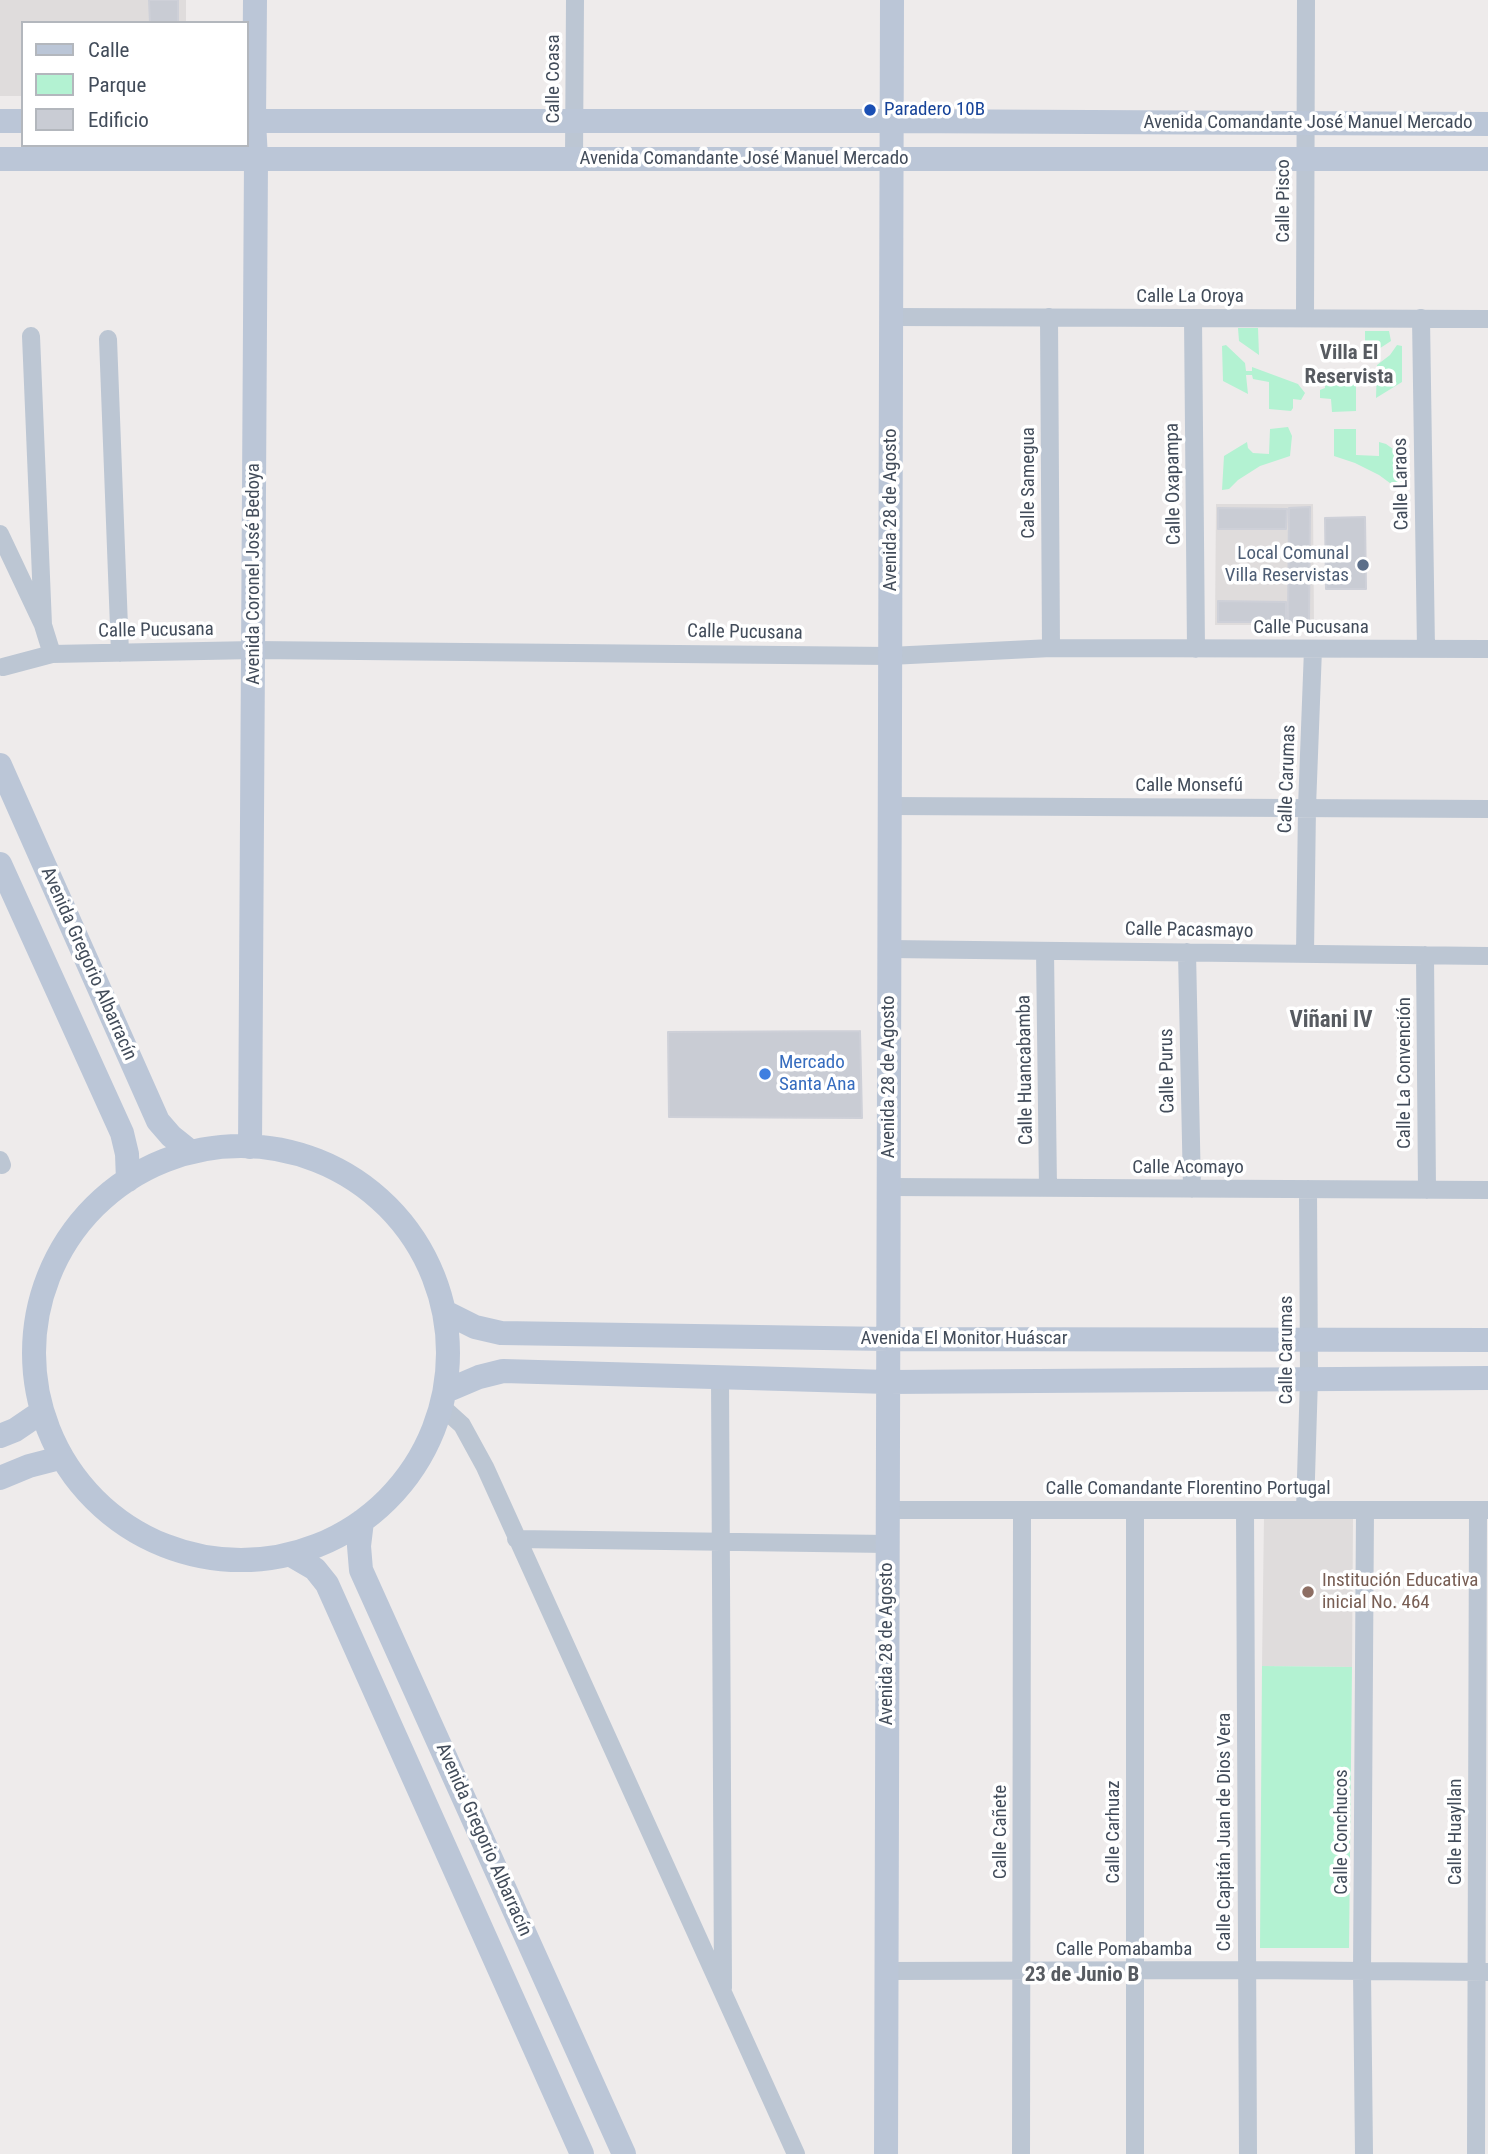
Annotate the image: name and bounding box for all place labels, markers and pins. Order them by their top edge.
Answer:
place label: Paradero 10B [884,99,985,121]
marker: Paradero 10B [862,102,878,118]
place label: Local Comunal Villa Reservistas [1225,543,1349,587]
marker: Local Comunal Villa Reservistas [1355,557,1371,573]
place label: Mercado Santa Ana [779,1052,856,1096]
marker: Mercado Santa Ana [757,1066,773,1082]
place label: Institución Educativa inicial No. 464 [1322,1570,1478,1614]
marker: Institución Educativa inicial No. 464 [1300,1584,1316,1600]

